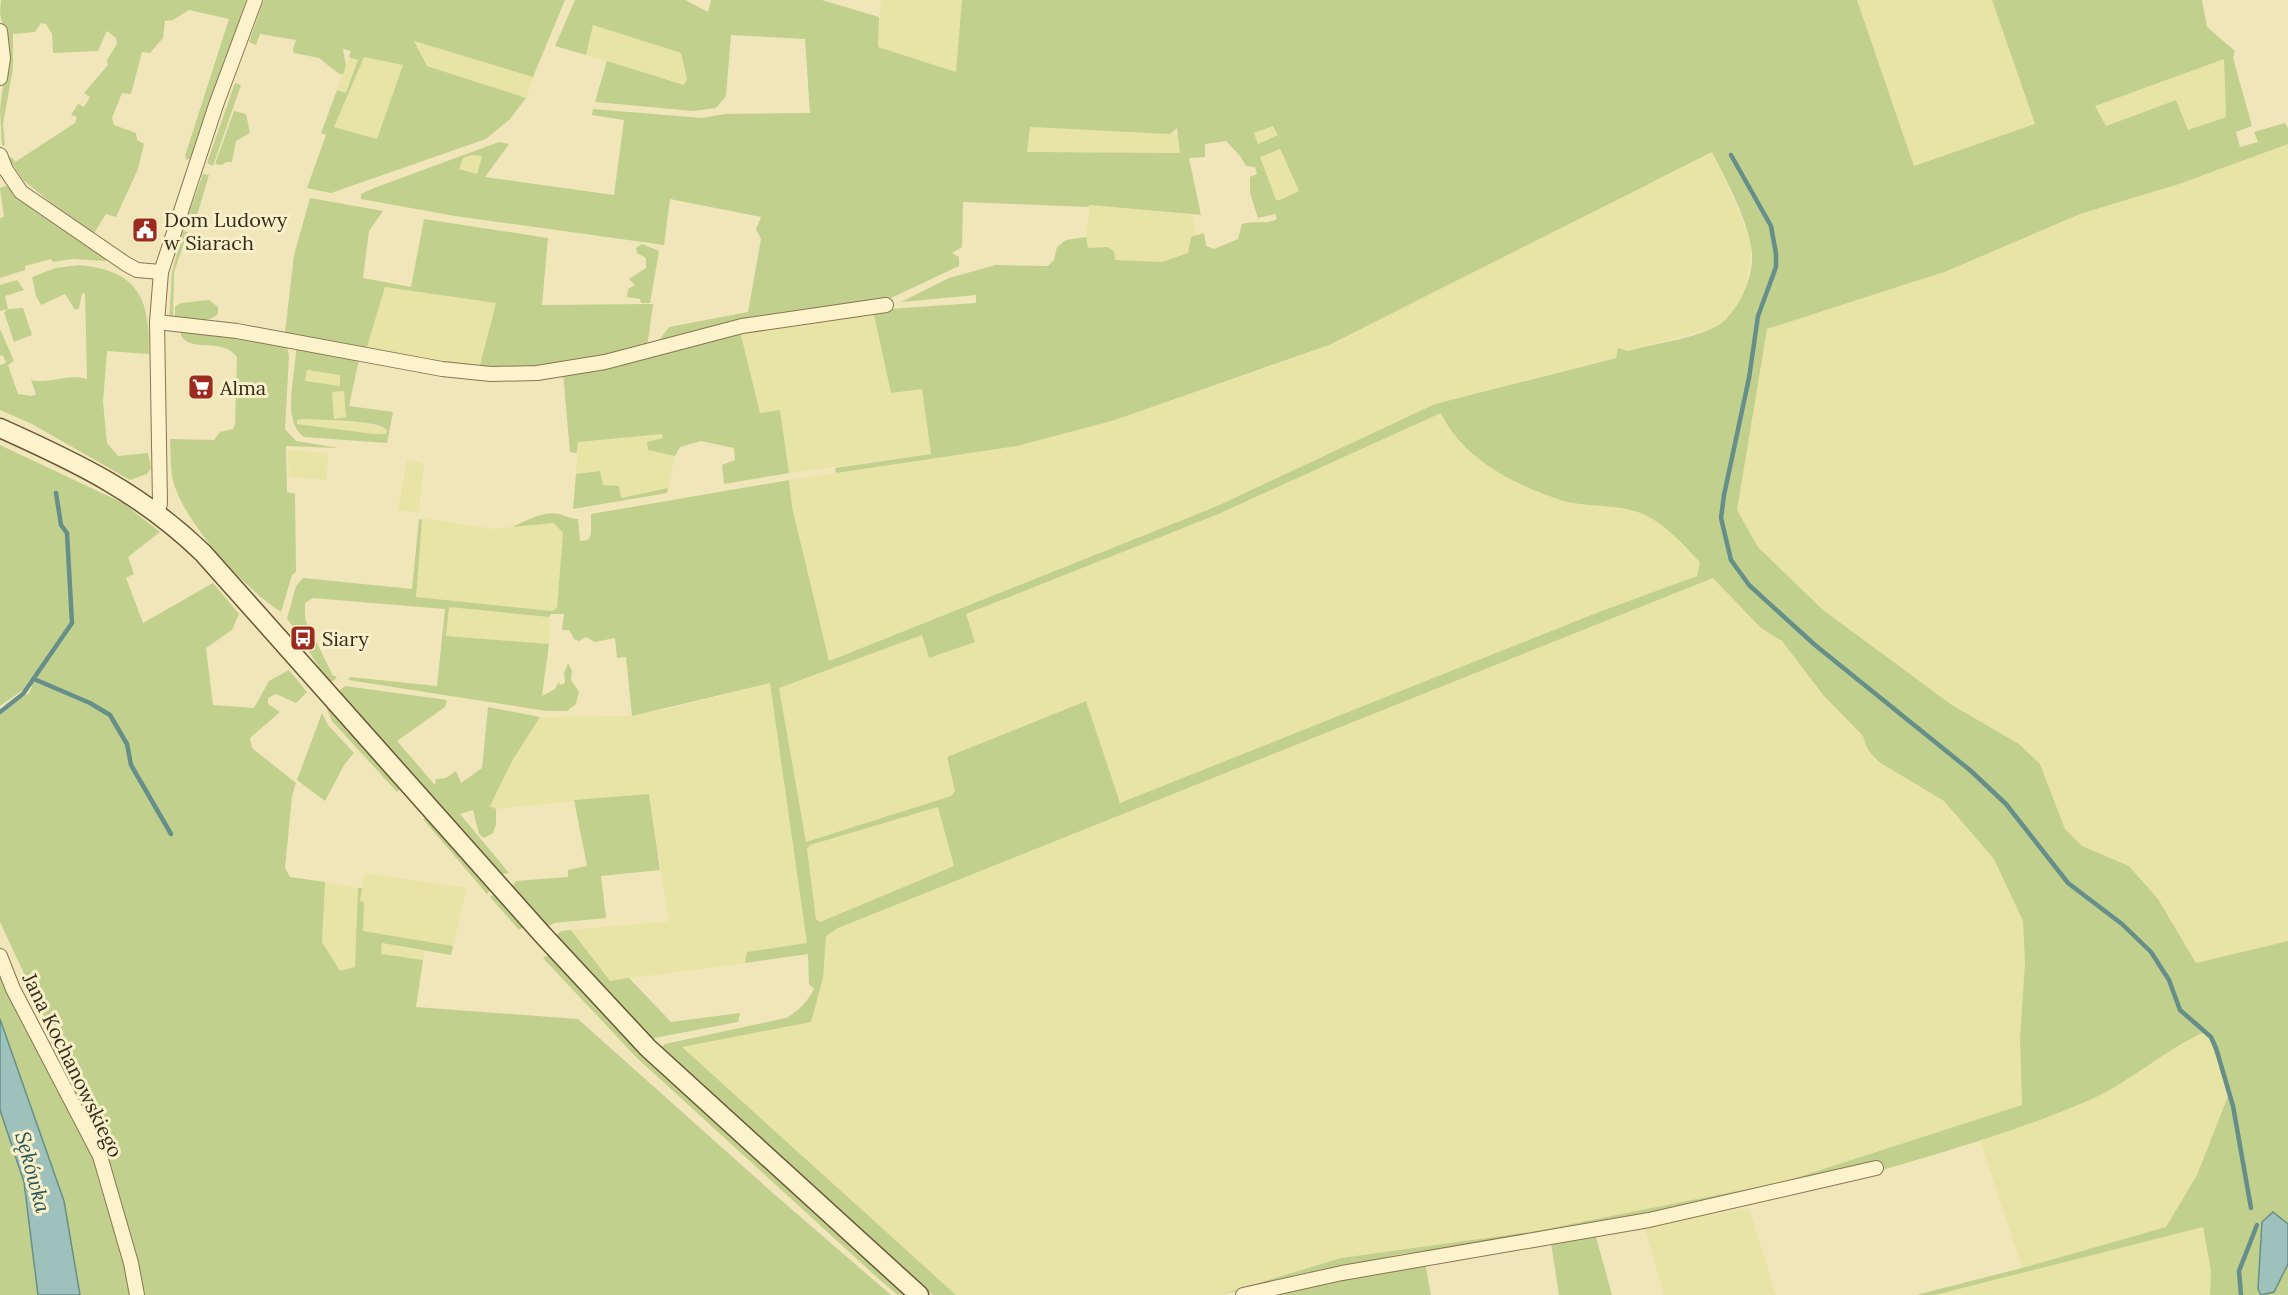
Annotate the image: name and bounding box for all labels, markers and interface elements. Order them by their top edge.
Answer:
place label: Dom Ludowy w Siarach [164,207,288,255]
public building icon: Dom Ludowy w Siarach [130,215,160,245]
supermarket icon: Alma [186,372,216,402]
place label: Alma [219,375,266,400]
bus stop icon: Siary [288,623,318,653]
place label: Siary [322,626,369,651]
street label: Jana Kochanowskiego [17,968,129,1161]
water label: Sękówka [9,1128,57,1216]

